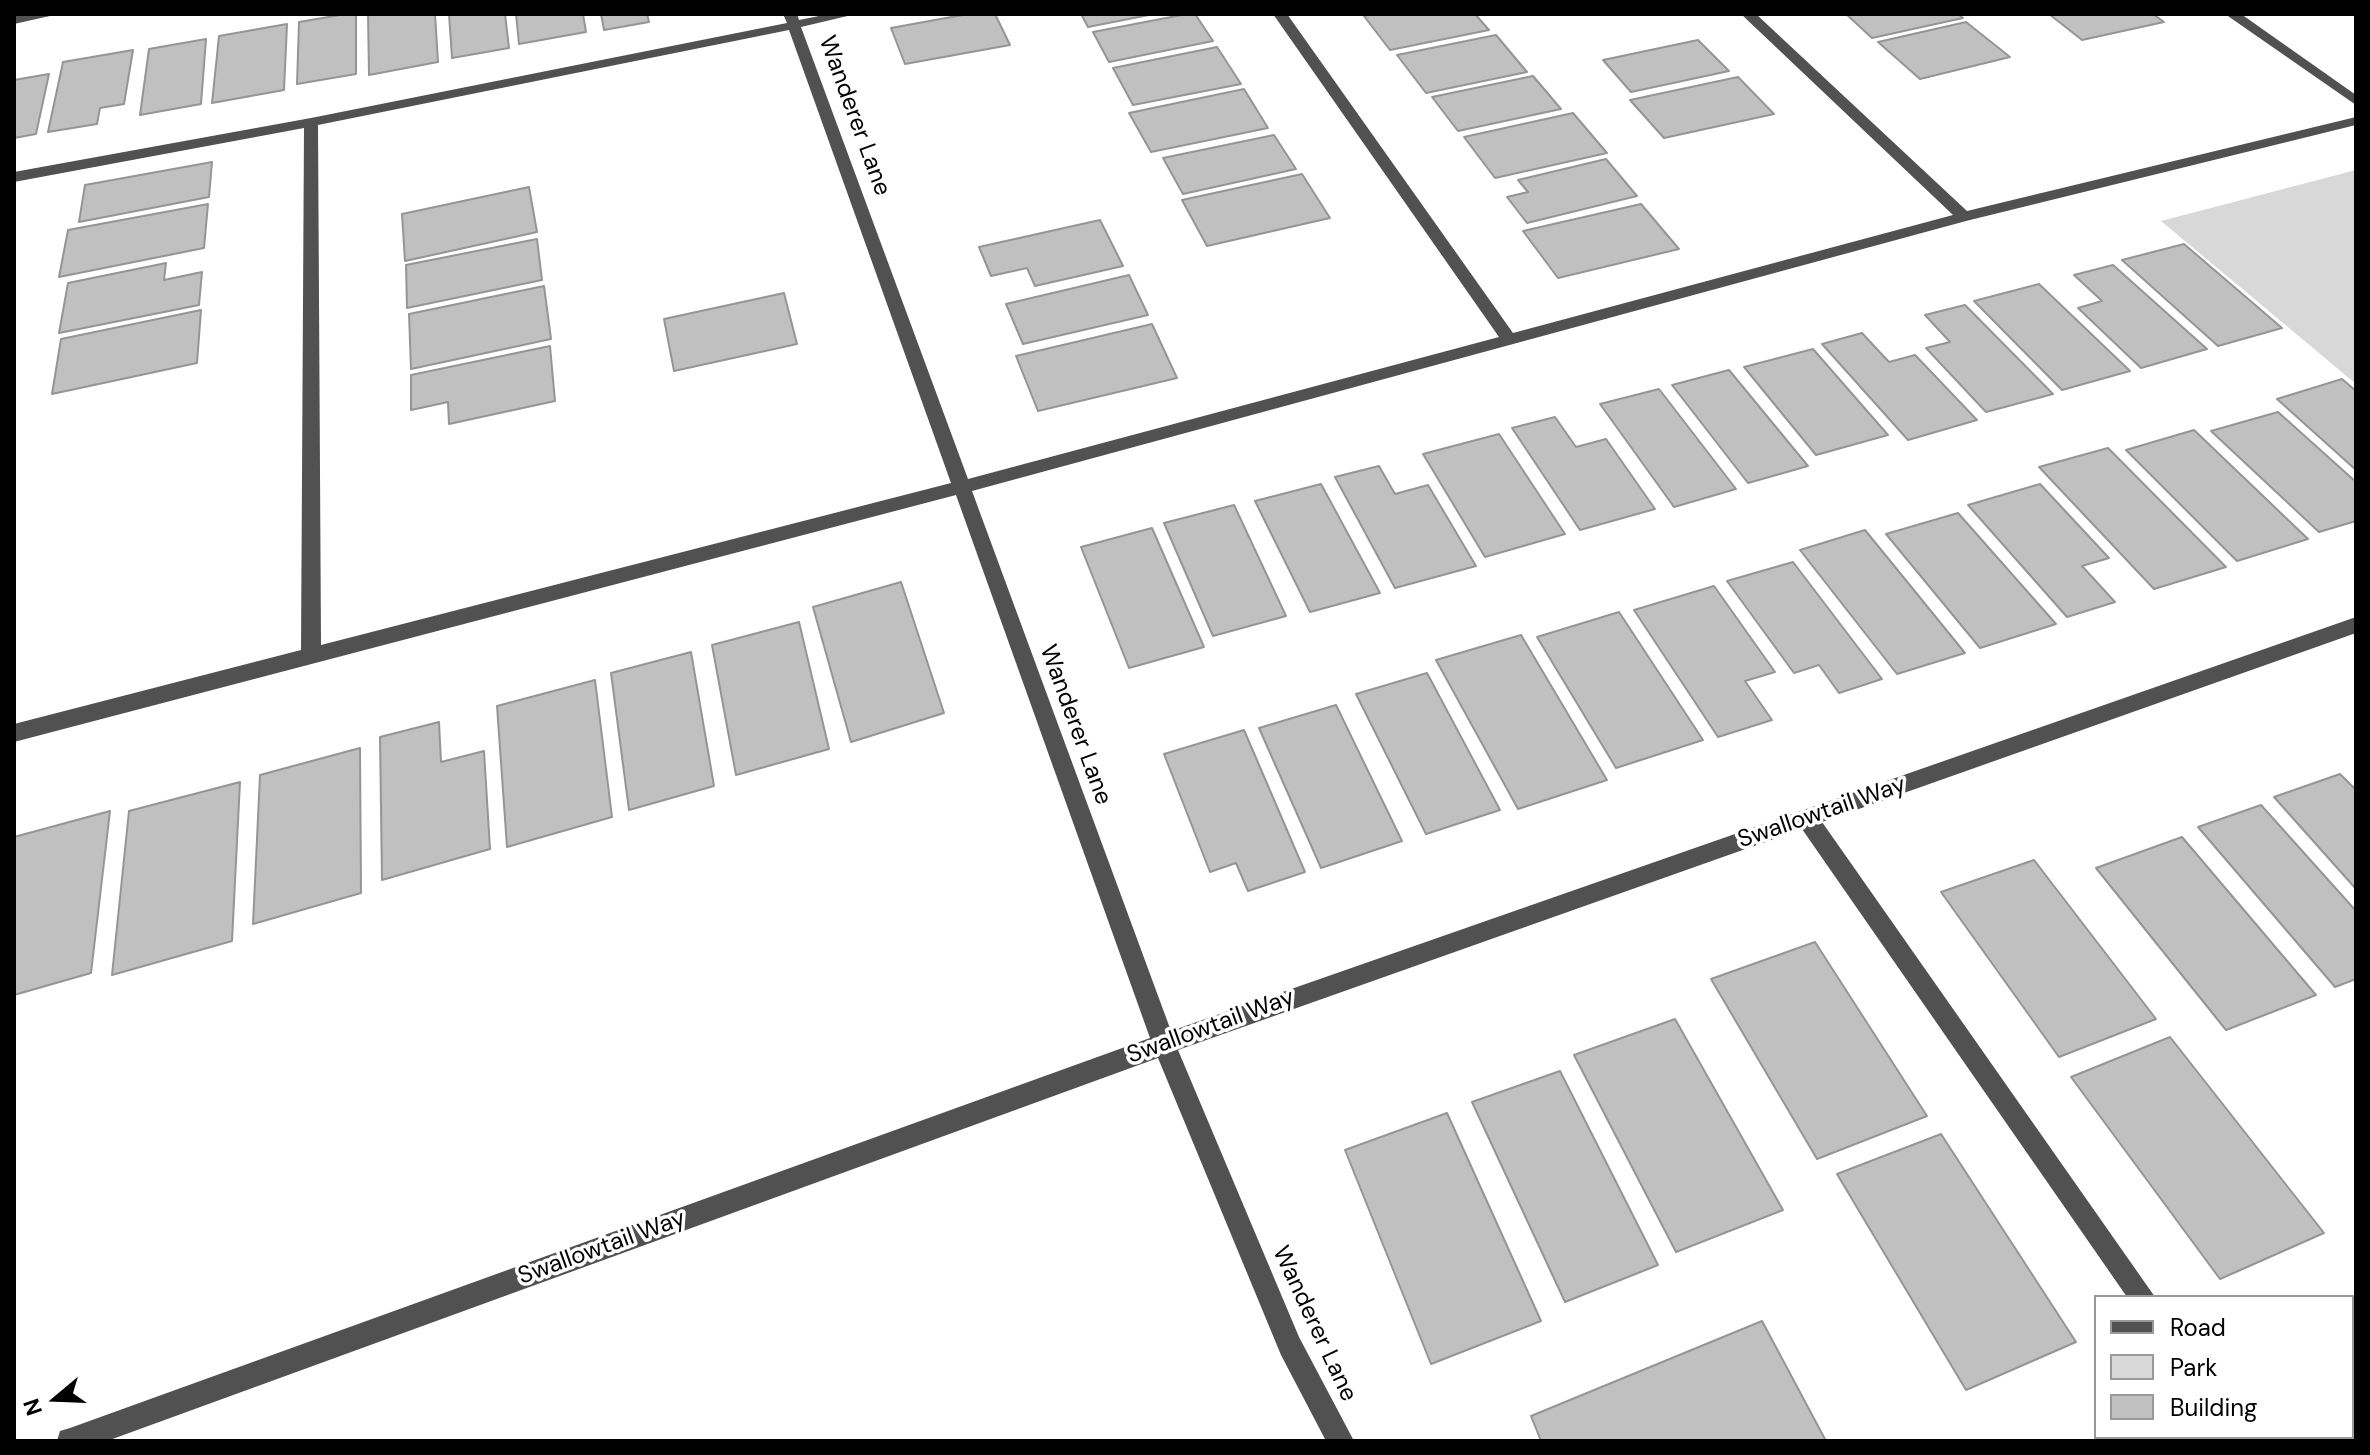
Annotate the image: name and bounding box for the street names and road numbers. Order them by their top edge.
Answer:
street label: Wanderer Lane [812,32,896,200]
street label: Wanderer Lane [1033,641,1117,809]
street label: Swallowtail Way [1734,771,1910,855]
street label: Swallowtail Way [1124,983,1298,1071]
street label: Swallowtail Way [515,1204,689,1292]
street label: Wanderer Lane [1265,1242,1363,1406]

